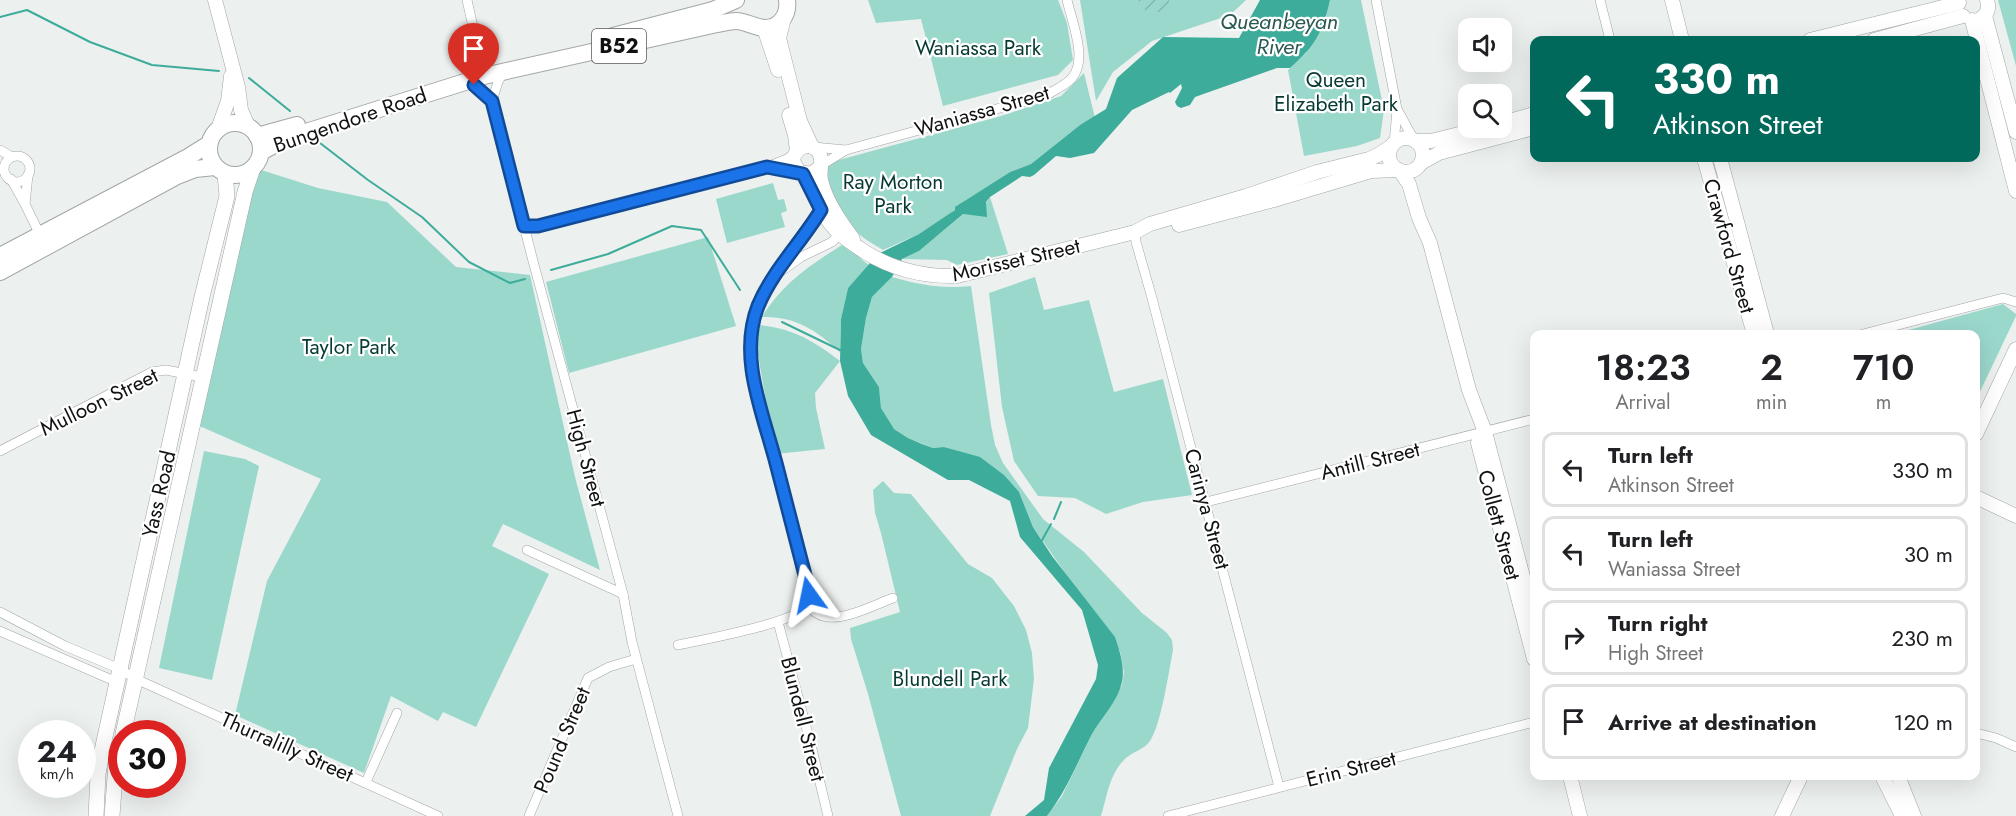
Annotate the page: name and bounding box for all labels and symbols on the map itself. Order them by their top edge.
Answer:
water label: Queanbeyan River [1220,5,1338,62]
pin [448,23,499,85]
road number: B52 [592,29,646,63]
park label: Waniassa Park [915,33,1042,63]
park label: Queen Elizabeth Park [1274,65,1399,119]
street label: Waniassa Street [911,77,1053,145]
street label: Bungendore Road [269,80,431,160]
park label: Ray Morton Park [843,167,943,221]
street label: Crawford Street [1695,175,1763,317]
street label: Morisset Street [949,231,1083,289]
park label: Taylor Park [302,332,397,362]
street label: Mulloon Street [35,360,163,444]
street label: High Street [559,406,613,510]
street label: Antill Street [1317,434,1423,488]
street label: Carinya Street [1176,445,1238,573]
street label: Yass Road [134,448,184,540]
street label: Collett Street [1470,467,1528,583]
position arrow [777,563,841,627]
street label: Blundell Street [773,654,833,784]
park label: Blundell Park [893,664,1008,694]
street label: Pound Street [526,682,598,798]
street label: Thurralilly Street [216,704,358,790]
speed limit sign: 30 [108,720,186,798]
street label: Erin Street [1303,743,1399,795]

